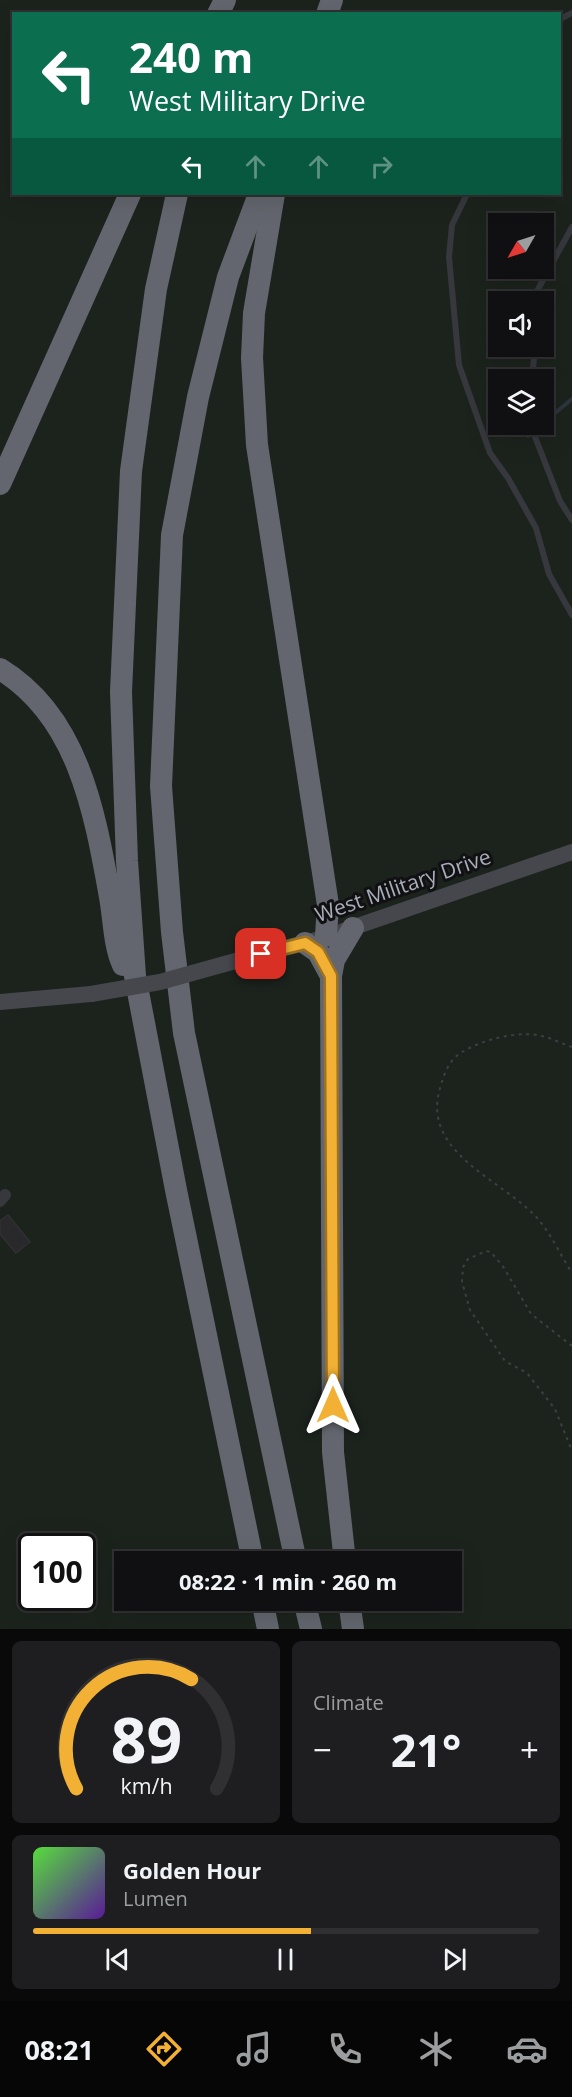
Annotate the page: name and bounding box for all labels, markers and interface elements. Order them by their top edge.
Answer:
text: 240 m [129,28,253,85]
icon: left [30,36,108,114]
text: West Military Drive [129,82,366,119]
icon: left [176,150,209,183]
icon: ahead [239,150,272,183]
icon: ahead [302,150,335,183]
icon: right [365,150,398,183]
north arrow [488,213,554,279]
map controls [488,213,554,435]
button: sound [488,291,554,357]
button: layers [488,369,554,435]
street label: West Military Drive [311,842,494,928]
pin [235,928,286,979]
icon: arrive [244,937,277,970]
position arrow [301,1373,365,1437]
speed limit sign: 100 [18,1533,96,1611]
text: 08:22 · 1 min · 260 m [179,1566,397,1596]
text: Climate [313,1689,384,1716]
text: 89 [110,1696,182,1781]
text: 21° [391,1719,461,1780]
text: − [313,1727,332,1772]
text: + [520,1727,539,1772]
text: km/h [120,1771,172,1800]
text: Golden Hour [123,1855,261,1885]
text: Lumen [123,1885,188,1912]
icon: previous [101,1943,134,1976]
icon: pause [269,1943,302,1976]
icon: next [438,1943,471,1976]
icon: directions [143,2028,185,2070]
icon: music [233,2028,275,2070]
icon: phone [324,2028,366,2070]
icon: climate [415,2028,457,2070]
icon: car [506,2028,548,2070]
text: 08:21 [24,2031,94,2068]

